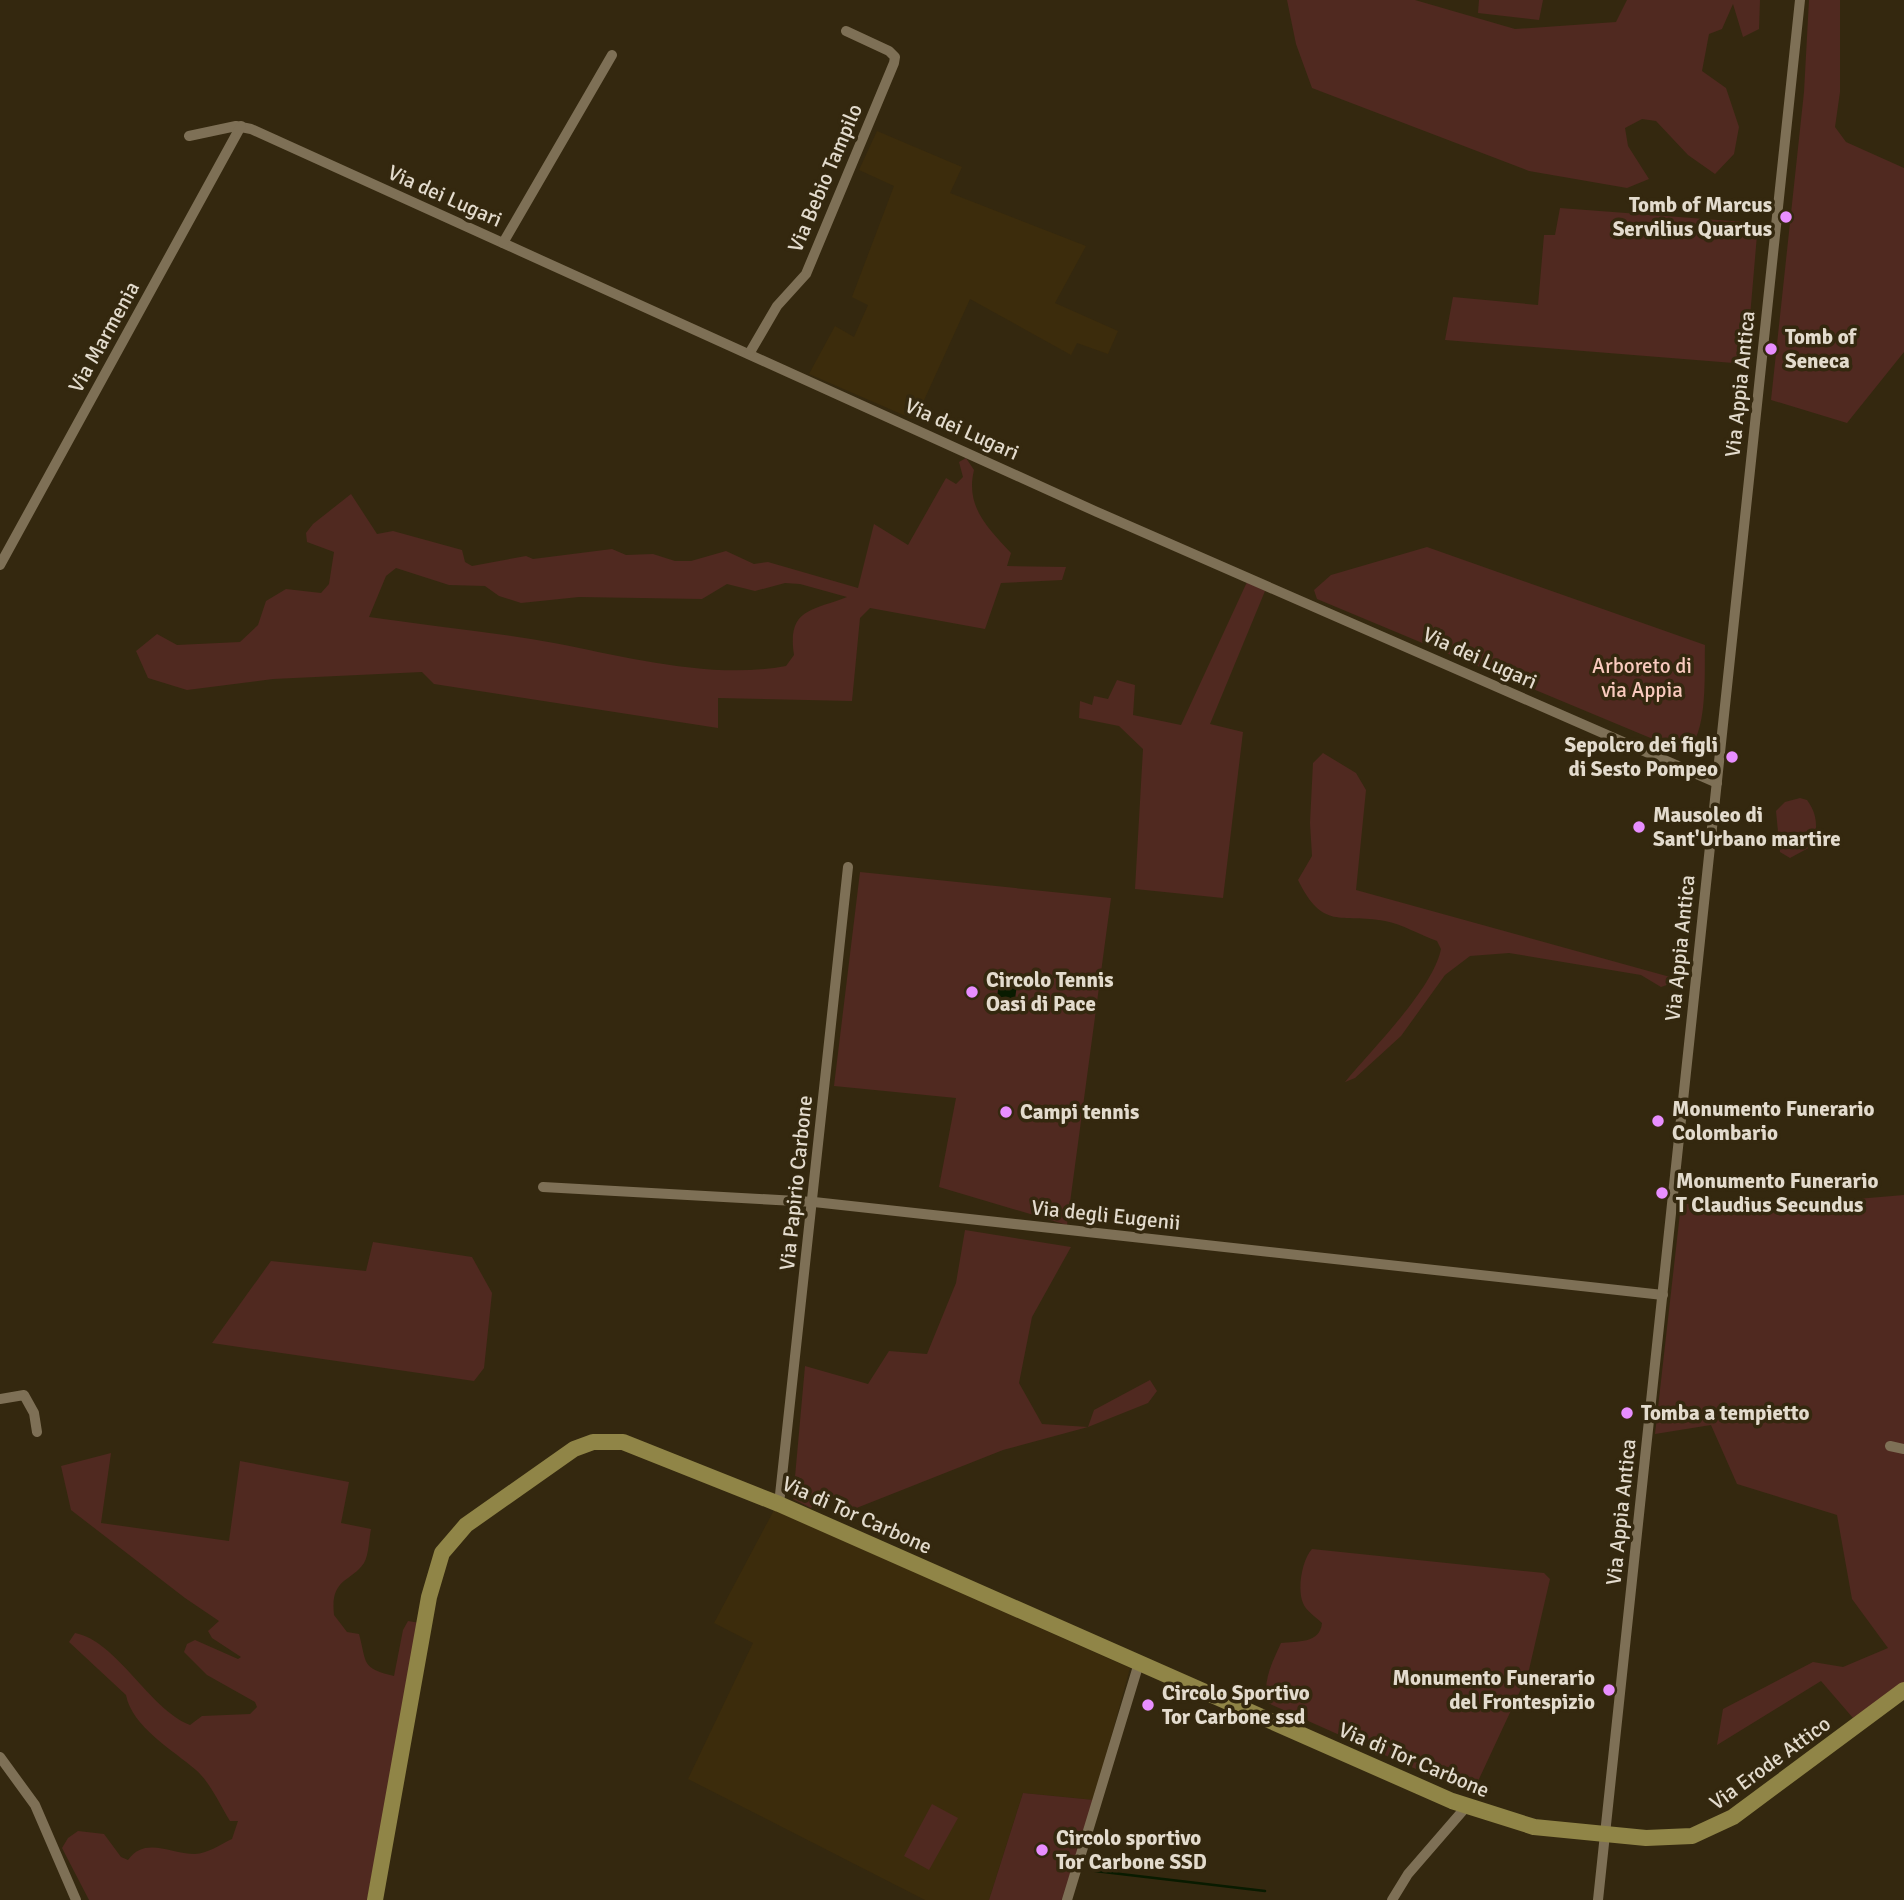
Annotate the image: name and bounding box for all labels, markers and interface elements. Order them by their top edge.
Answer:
street label: Via Bebio Tampilo [782,100,868,256]
street label: Via dei Lugari [384,159,506,233]
place label: Tomb of Marcus Servilius Quartus [1613,192,1772,242]
marker: Tomb of Marcus Servilius Quartus [1778,209,1794,225]
street label: Via Marmenia [63,277,145,397]
street label: Via Appia Antica [1719,309,1761,459]
place label: Tomb of Seneca [1785,324,1858,374]
marker: Tomb of Seneca [1763,341,1779,357]
street label: Via dei Lugari [901,392,1023,466]
street label: Via dei Lugari [1419,621,1541,695]
park label: Arboreto di via Appia [1592,653,1692,703]
place label: Sepolcro dei figli di Sesto Pompeo [1565,732,1718,782]
marker: Sepolcro dei figli di Sesto Pompeo [1724,749,1740,765]
place label: Mausoleo di Sant'Urbano martire [1653,802,1841,852]
marker: Mausoleo di Sant'Urbano martire [1631,819,1647,835]
street label: Via Appia Antica [1659,873,1701,1023]
place label: Circolo Tennis Oasi di Pace [986,967,1114,1017]
marker: Circolo Tennis Oasi di Pace [964,984,980,1000]
street label: Via Papirio Carbone [774,1094,818,1272]
place label: Monumento Funerario Colombario [1672,1096,1875,1146]
place label: Campi tennis [1020,1099,1139,1125]
marker: Campi tennis [998,1104,1014,1120]
marker: Monumento Funerario Colombario [1650,1113,1666,1129]
place label: Monumento Funerario T Claudius Secundus [1676,1168,1879,1218]
marker: Monumento Funerario T Claudius Secundus [1654,1185,1670,1201]
street label: Via degli Eugenii [1030,1194,1182,1236]
place label: Tomba a tempietto [1641,1400,1810,1426]
marker: Tomba a tempietto [1619,1405,1635,1421]
street label: Via Appia Antica [1600,1437,1642,1587]
street label: Via di Tor Carbone [778,1470,936,1560]
place label: Monumento Funerario del Frontespizio [1392,1665,1595,1715]
place label: Circolo Sportivo Tor Carbone ssd [1162,1680,1310,1730]
marker: Monumento Funerario del Frontespizio [1601,1682,1617,1698]
marker: Circolo Sportivo Tor Carbone ssd [1140,1697,1156,1713]
street label: Via Erode Attico [1704,1710,1836,1816]
street label: Via di Tor Carbone [1335,1717,1493,1803]
place label: Circolo sportivo Tor Carbone SSD [1056,1825,1207,1875]
marker: Circolo sportivo Tor Carbone SSD [1034,1842,1050,1858]

